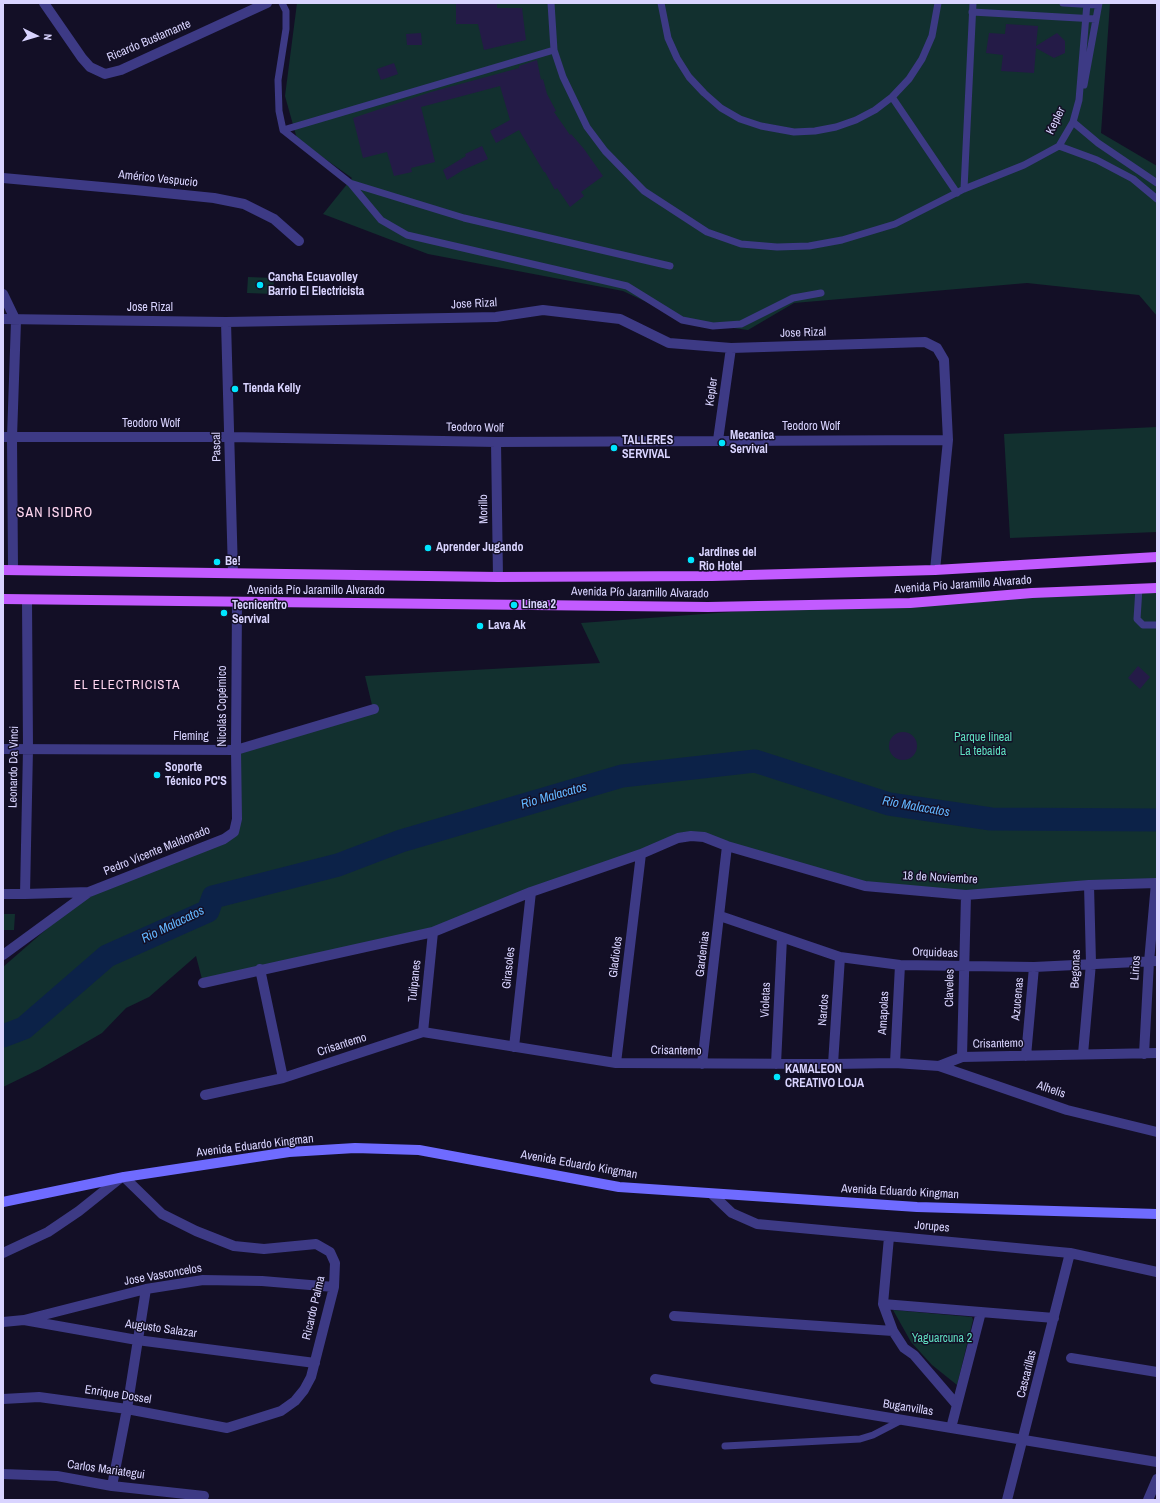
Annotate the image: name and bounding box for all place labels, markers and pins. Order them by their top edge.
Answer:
place label: Cancha Ecuavolley Barrio El Electricista [268,271,364,299]
marker: Cancha Ecuavolley Barrio El Electricista [255,280,265,290]
place label: Tienda Kelly [243,382,301,396]
marker: Tienda Kelly [230,384,240,394]
place label: Mecanica Servival [730,429,774,457]
place label: TALLERES SERVIVAL [622,434,673,462]
marker: Mecanica Servival [717,438,727,448]
marker: TALLERES SERVIVAL [609,443,619,453]
place label: Aprender Jugando [436,541,523,555]
marker: Aprender Jugando [423,543,433,553]
place label: Jardines del Rio Hotel [699,546,756,574]
place label: Be! [225,555,241,569]
marker: Jardines del Rio Hotel [686,555,696,565]
marker: Be! [212,557,222,567]
place label: Linea 2 [522,598,556,612]
place label: Tecnicentro Servival [232,599,287,627]
marker: Linea 2 [509,600,519,610]
marker: Tecnicentro Servival [219,608,229,618]
place label: Lava Ak [488,619,526,633]
marker: Lava Ak [475,621,485,631]
place label: Soporte Técnico PC'S [165,761,227,789]
marker: Soporte Técnico PC'S [152,770,162,780]
place label: KAMALEON CREATIVO LOJA [785,1063,864,1091]
marker: KAMALEON CREATIVO LOJA [772,1072,782,1082]

